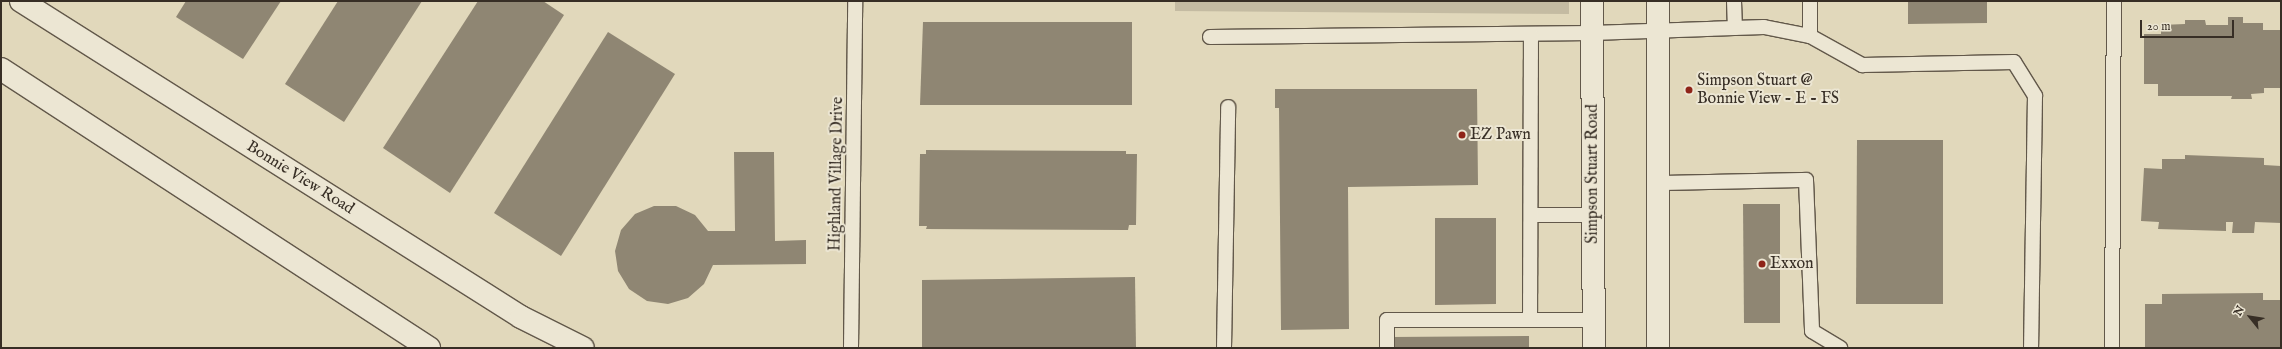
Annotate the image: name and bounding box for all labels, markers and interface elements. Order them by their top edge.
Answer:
scale bar [2142,12,2236,38]
text: 20 m [2147,19,2170,34]
place label: Simpson Stuart @ Bonnie View - E - FS [1697,71,1839,109]
marker: Simpson Stuart @ Bonnie View - E - FS [1684,85,1694,95]
street label: Highland Village Drive [826,97,848,251]
street label: Simpson Stuart Road [1583,104,1603,244]
place label: EZ Pawn [1470,125,1531,145]
marker: EZ Pawn [1457,130,1467,140]
street label: Bonnie View Road [243,137,357,219]
place label: Exxon [1770,254,1814,274]
marker: Exxon [1757,259,1767,269]
north arrow [2230,297,2270,337]
text: N [2231,303,2248,319]

